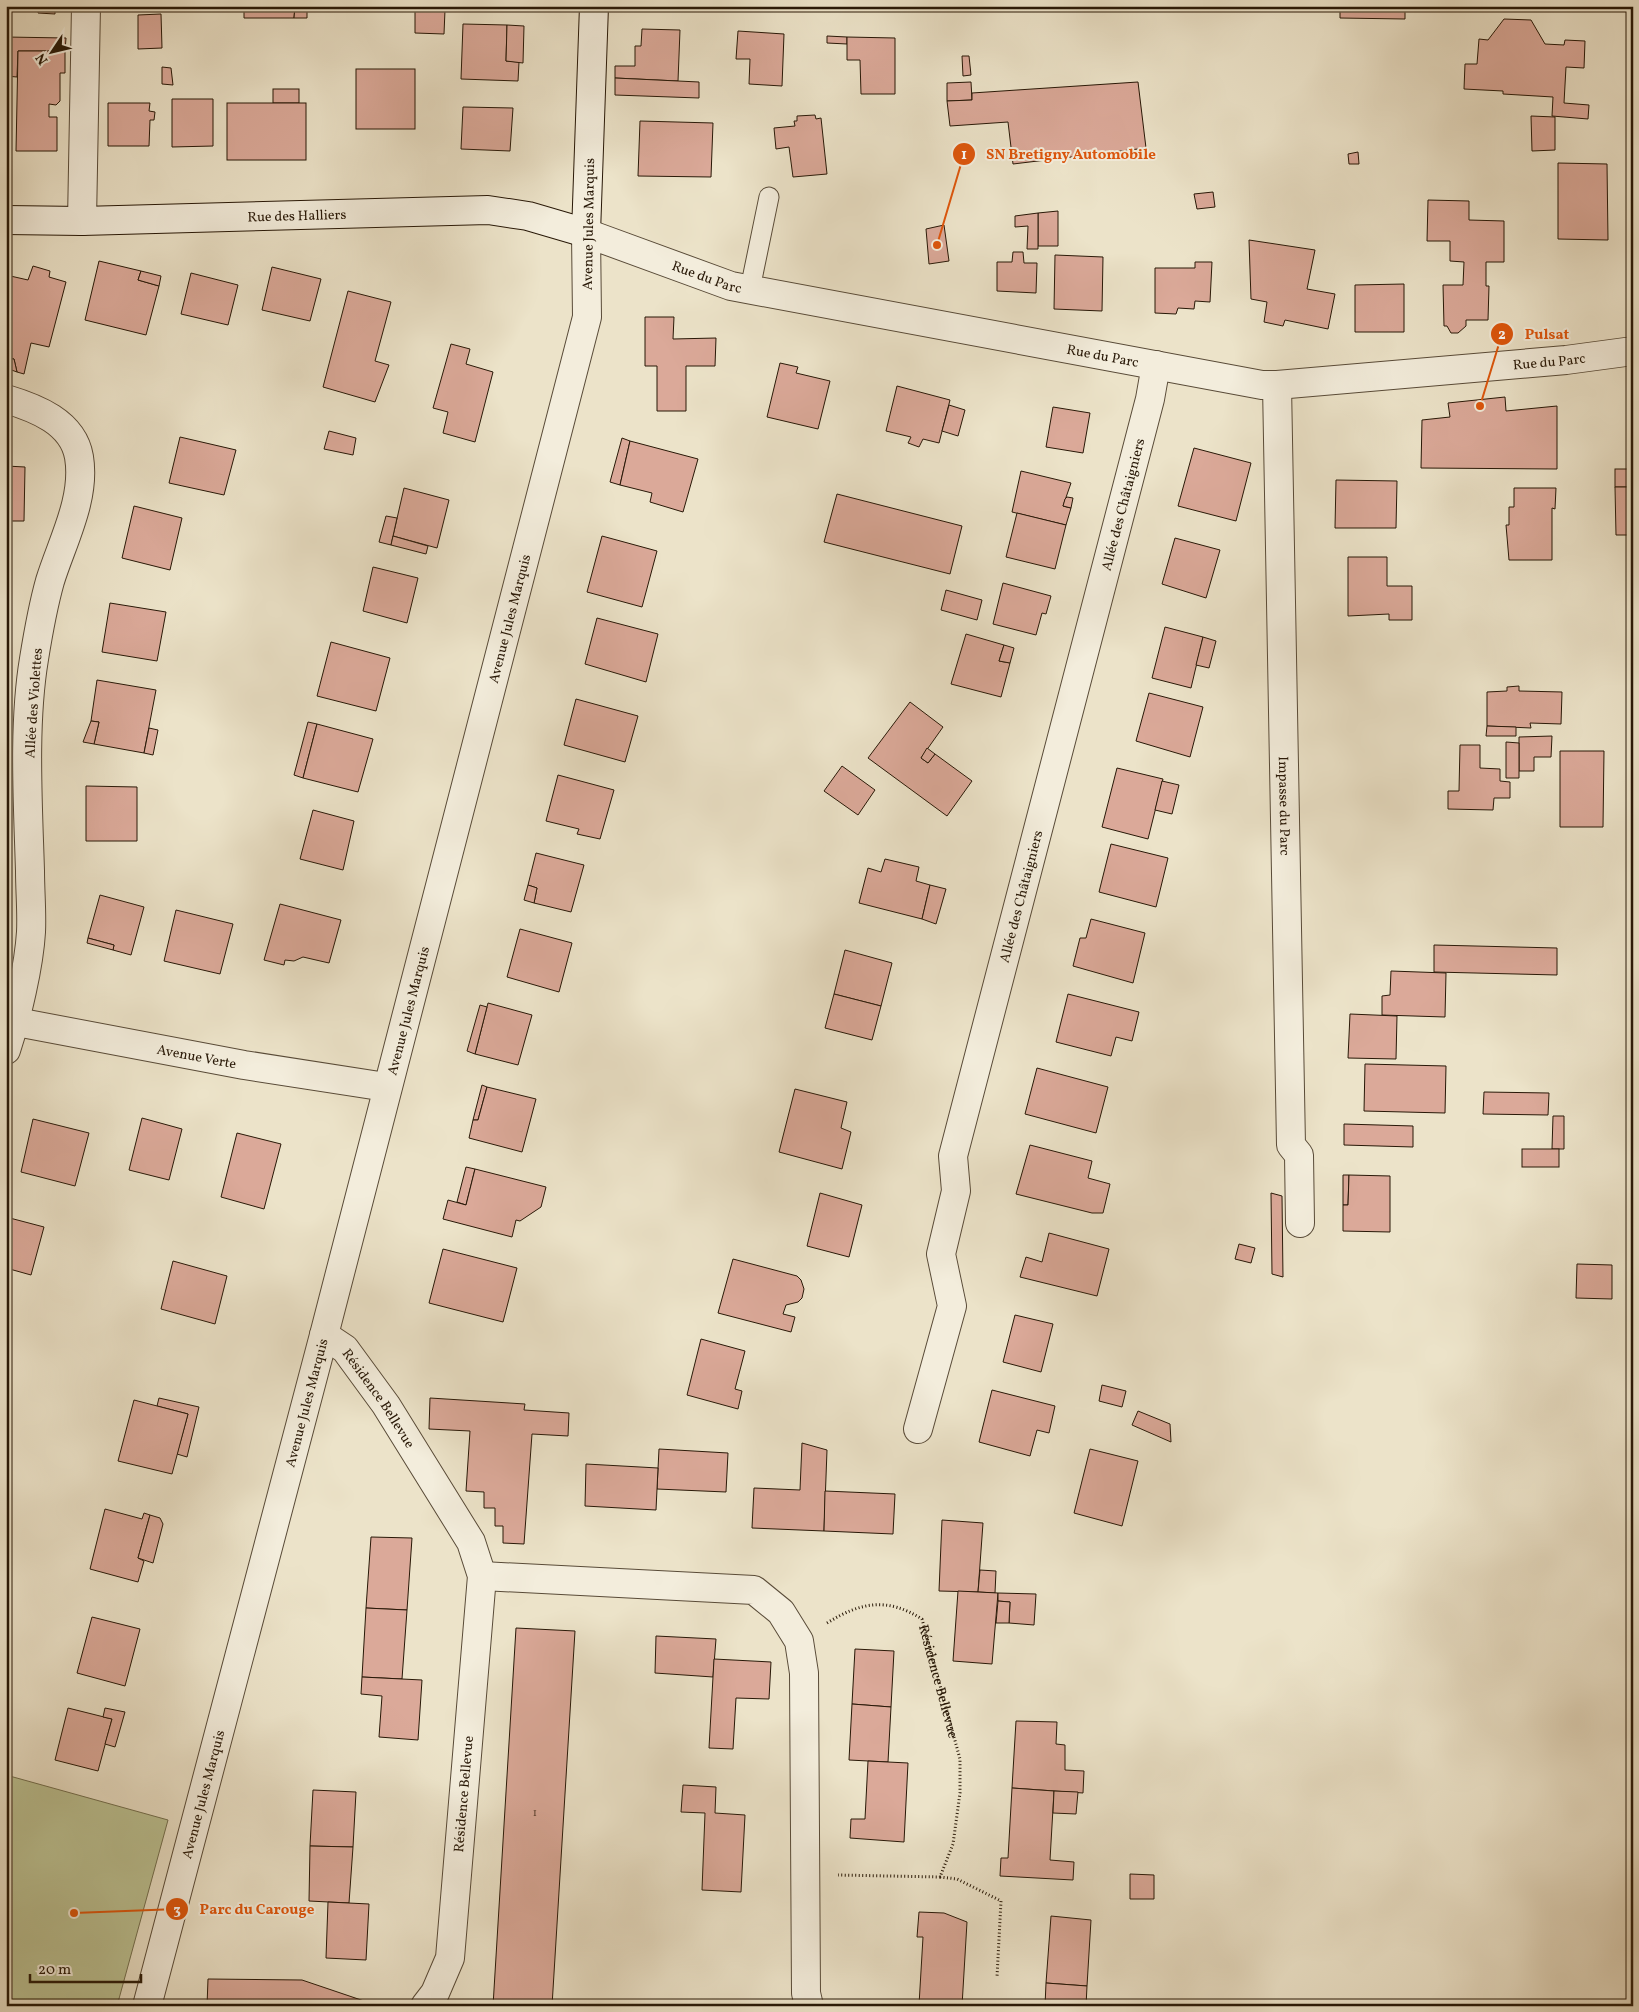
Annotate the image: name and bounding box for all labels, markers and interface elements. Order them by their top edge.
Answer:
north arrow [28,28,78,78]
text: N [32,49,53,68]
callout: SN Bretigny Automobile [951,139,1166,169]
text: 1 [961,145,967,166]
text: SN Bretigny Automobile [986,145,1156,166]
street label: Avenue Jules Marquis [579,158,600,290]
street label: Rue des Halliers [247,206,347,228]
street label: Rue du Parc [669,257,743,299]
callout: Pulsat [1490,319,1579,349]
text: 2 [1498,325,1506,346]
text: Pulsat [1525,325,1570,346]
street label: Rue du Parc [1065,341,1140,373]
street label: Rue du Parc [1512,349,1587,376]
street label: Allée des Châtaigniers [1098,436,1150,573]
street label: Avenue Jules Marquis [485,552,536,685]
street label: Allée des Violettes [21,647,48,759]
street label: Impasse du Parc [1273,756,1294,856]
street label: Allée des Châtaigniers [996,828,1048,965]
street label: Avenue Jules Marquis [383,944,435,1077]
street label: Avenue Verte [155,1041,238,1074]
street label: Avenue Jules Marquis [282,1337,334,1470]
street label: Résidence Bellevue [337,1345,419,1453]
street label: Résidence Bellevue [913,1623,962,1741]
street label: Avenue Jules Marquis [178,1728,230,1861]
street label: Résidence Bellevue [450,1735,479,1853]
house number: 1 [533,1806,537,1821]
callout: Parc du Carouge [165,1894,325,1924]
text: 3 [173,1900,181,1921]
text: Parc du Carouge [200,1900,315,1921]
scale bar [30,1952,141,1984]
text: 20 m [38,1960,71,1981]

